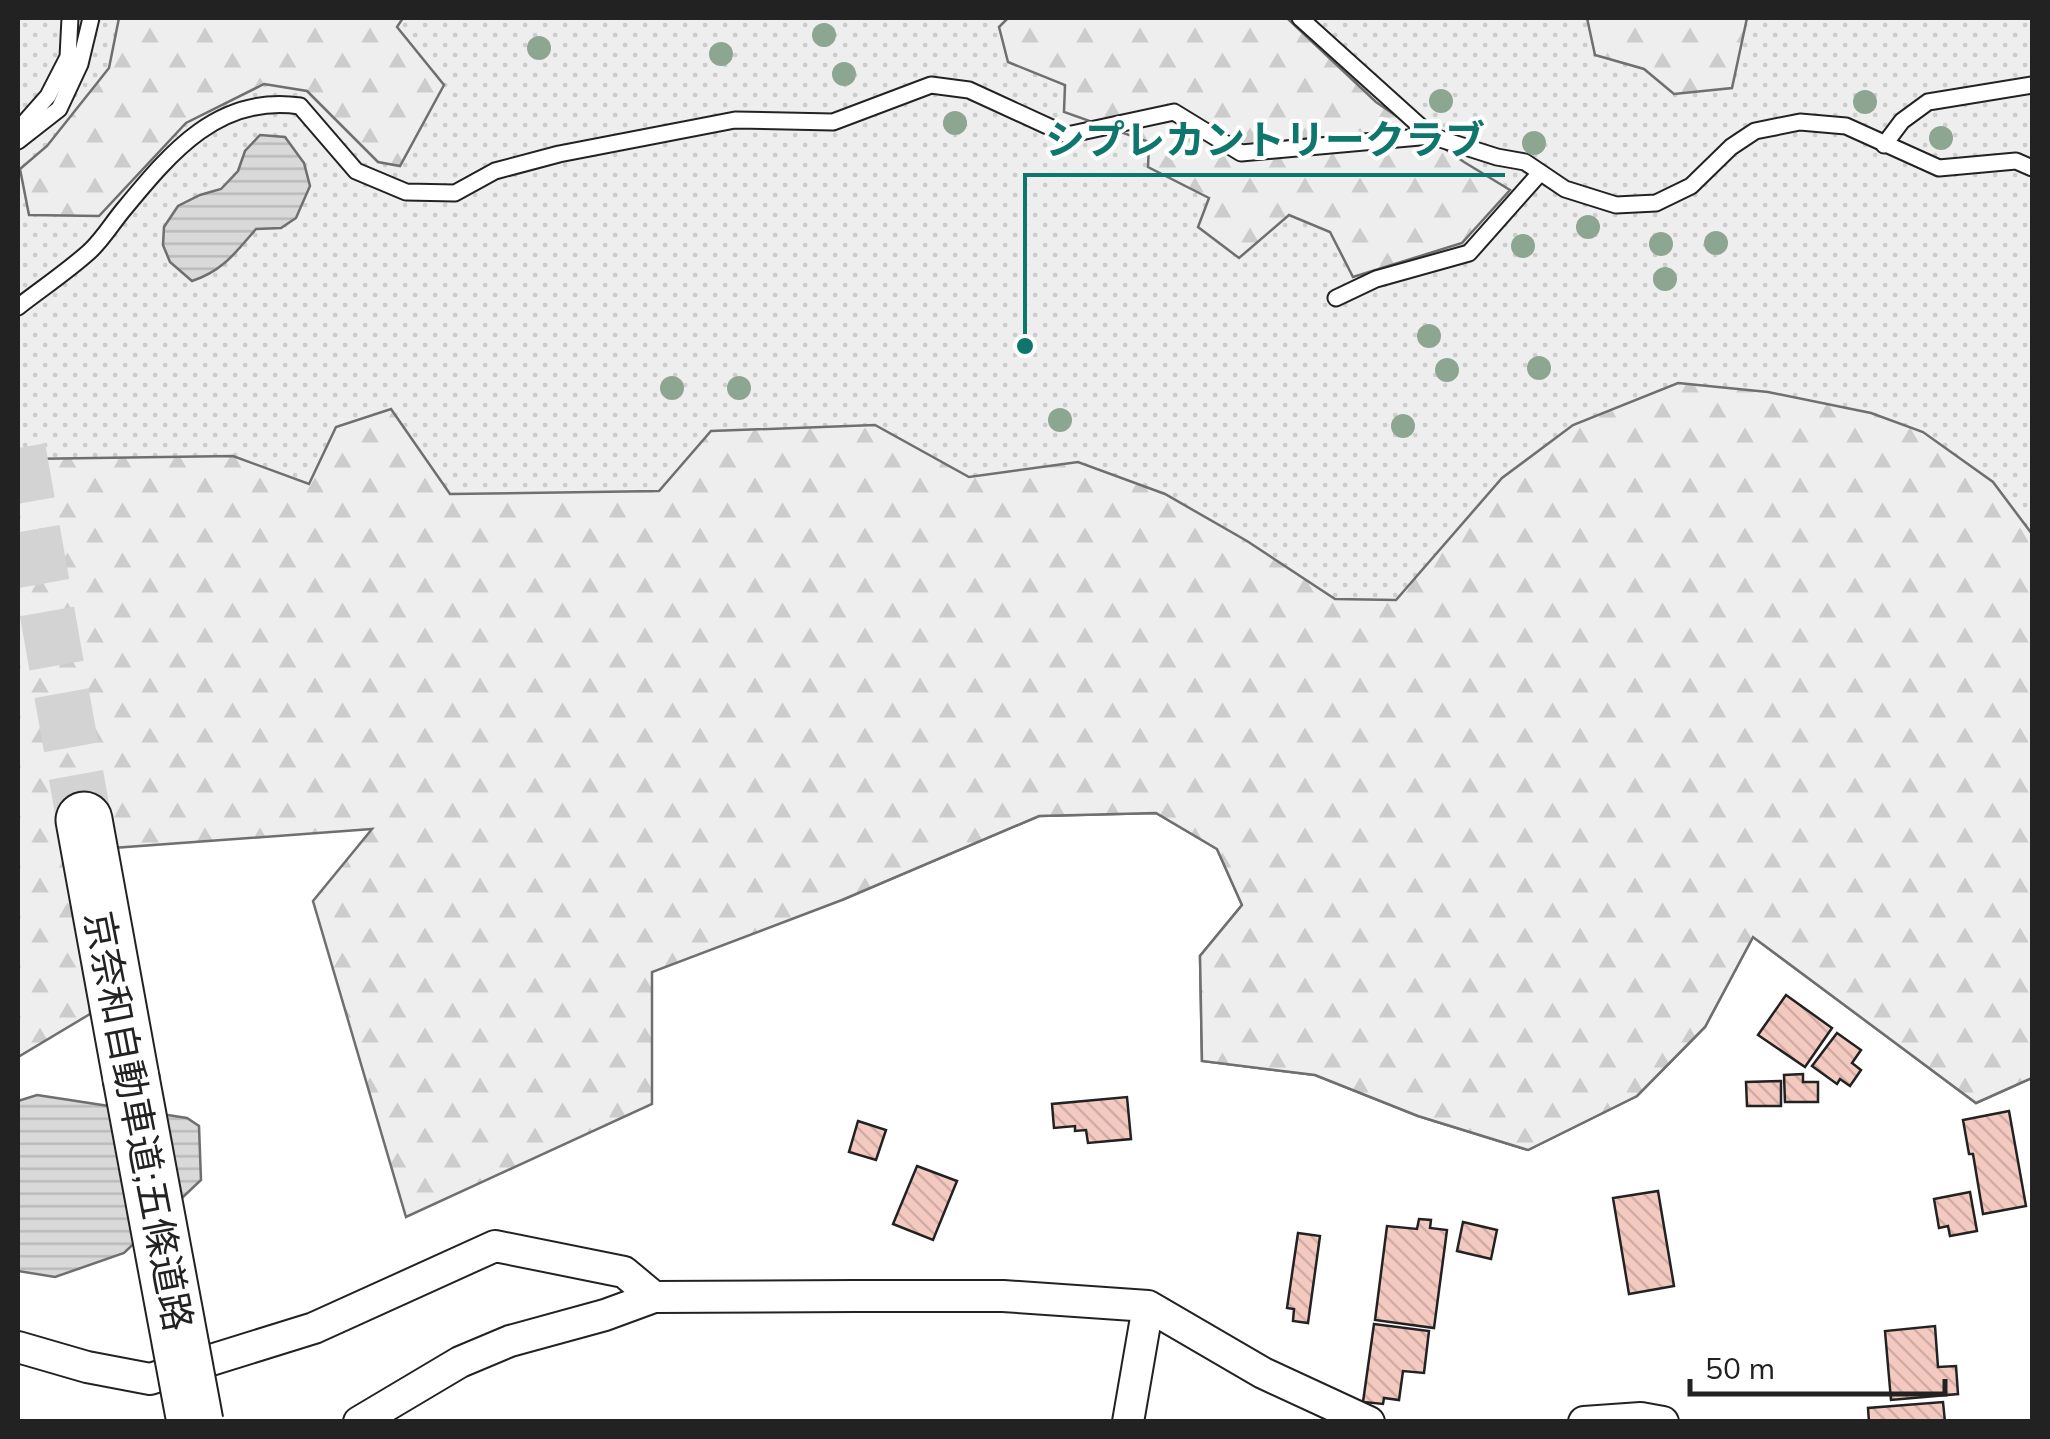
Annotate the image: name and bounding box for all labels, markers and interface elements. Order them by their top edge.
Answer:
callout: シプレカントリークラブ [1025,105,1505,175]
text: シプレカントリークラブ [1045,114,1485,164]
street label: 京奈和自動車道;五條道路 [75,907,203,1335]
scale bar [1690,1334,1945,1396]
text: 50 m [1705,1349,1775,1387]

